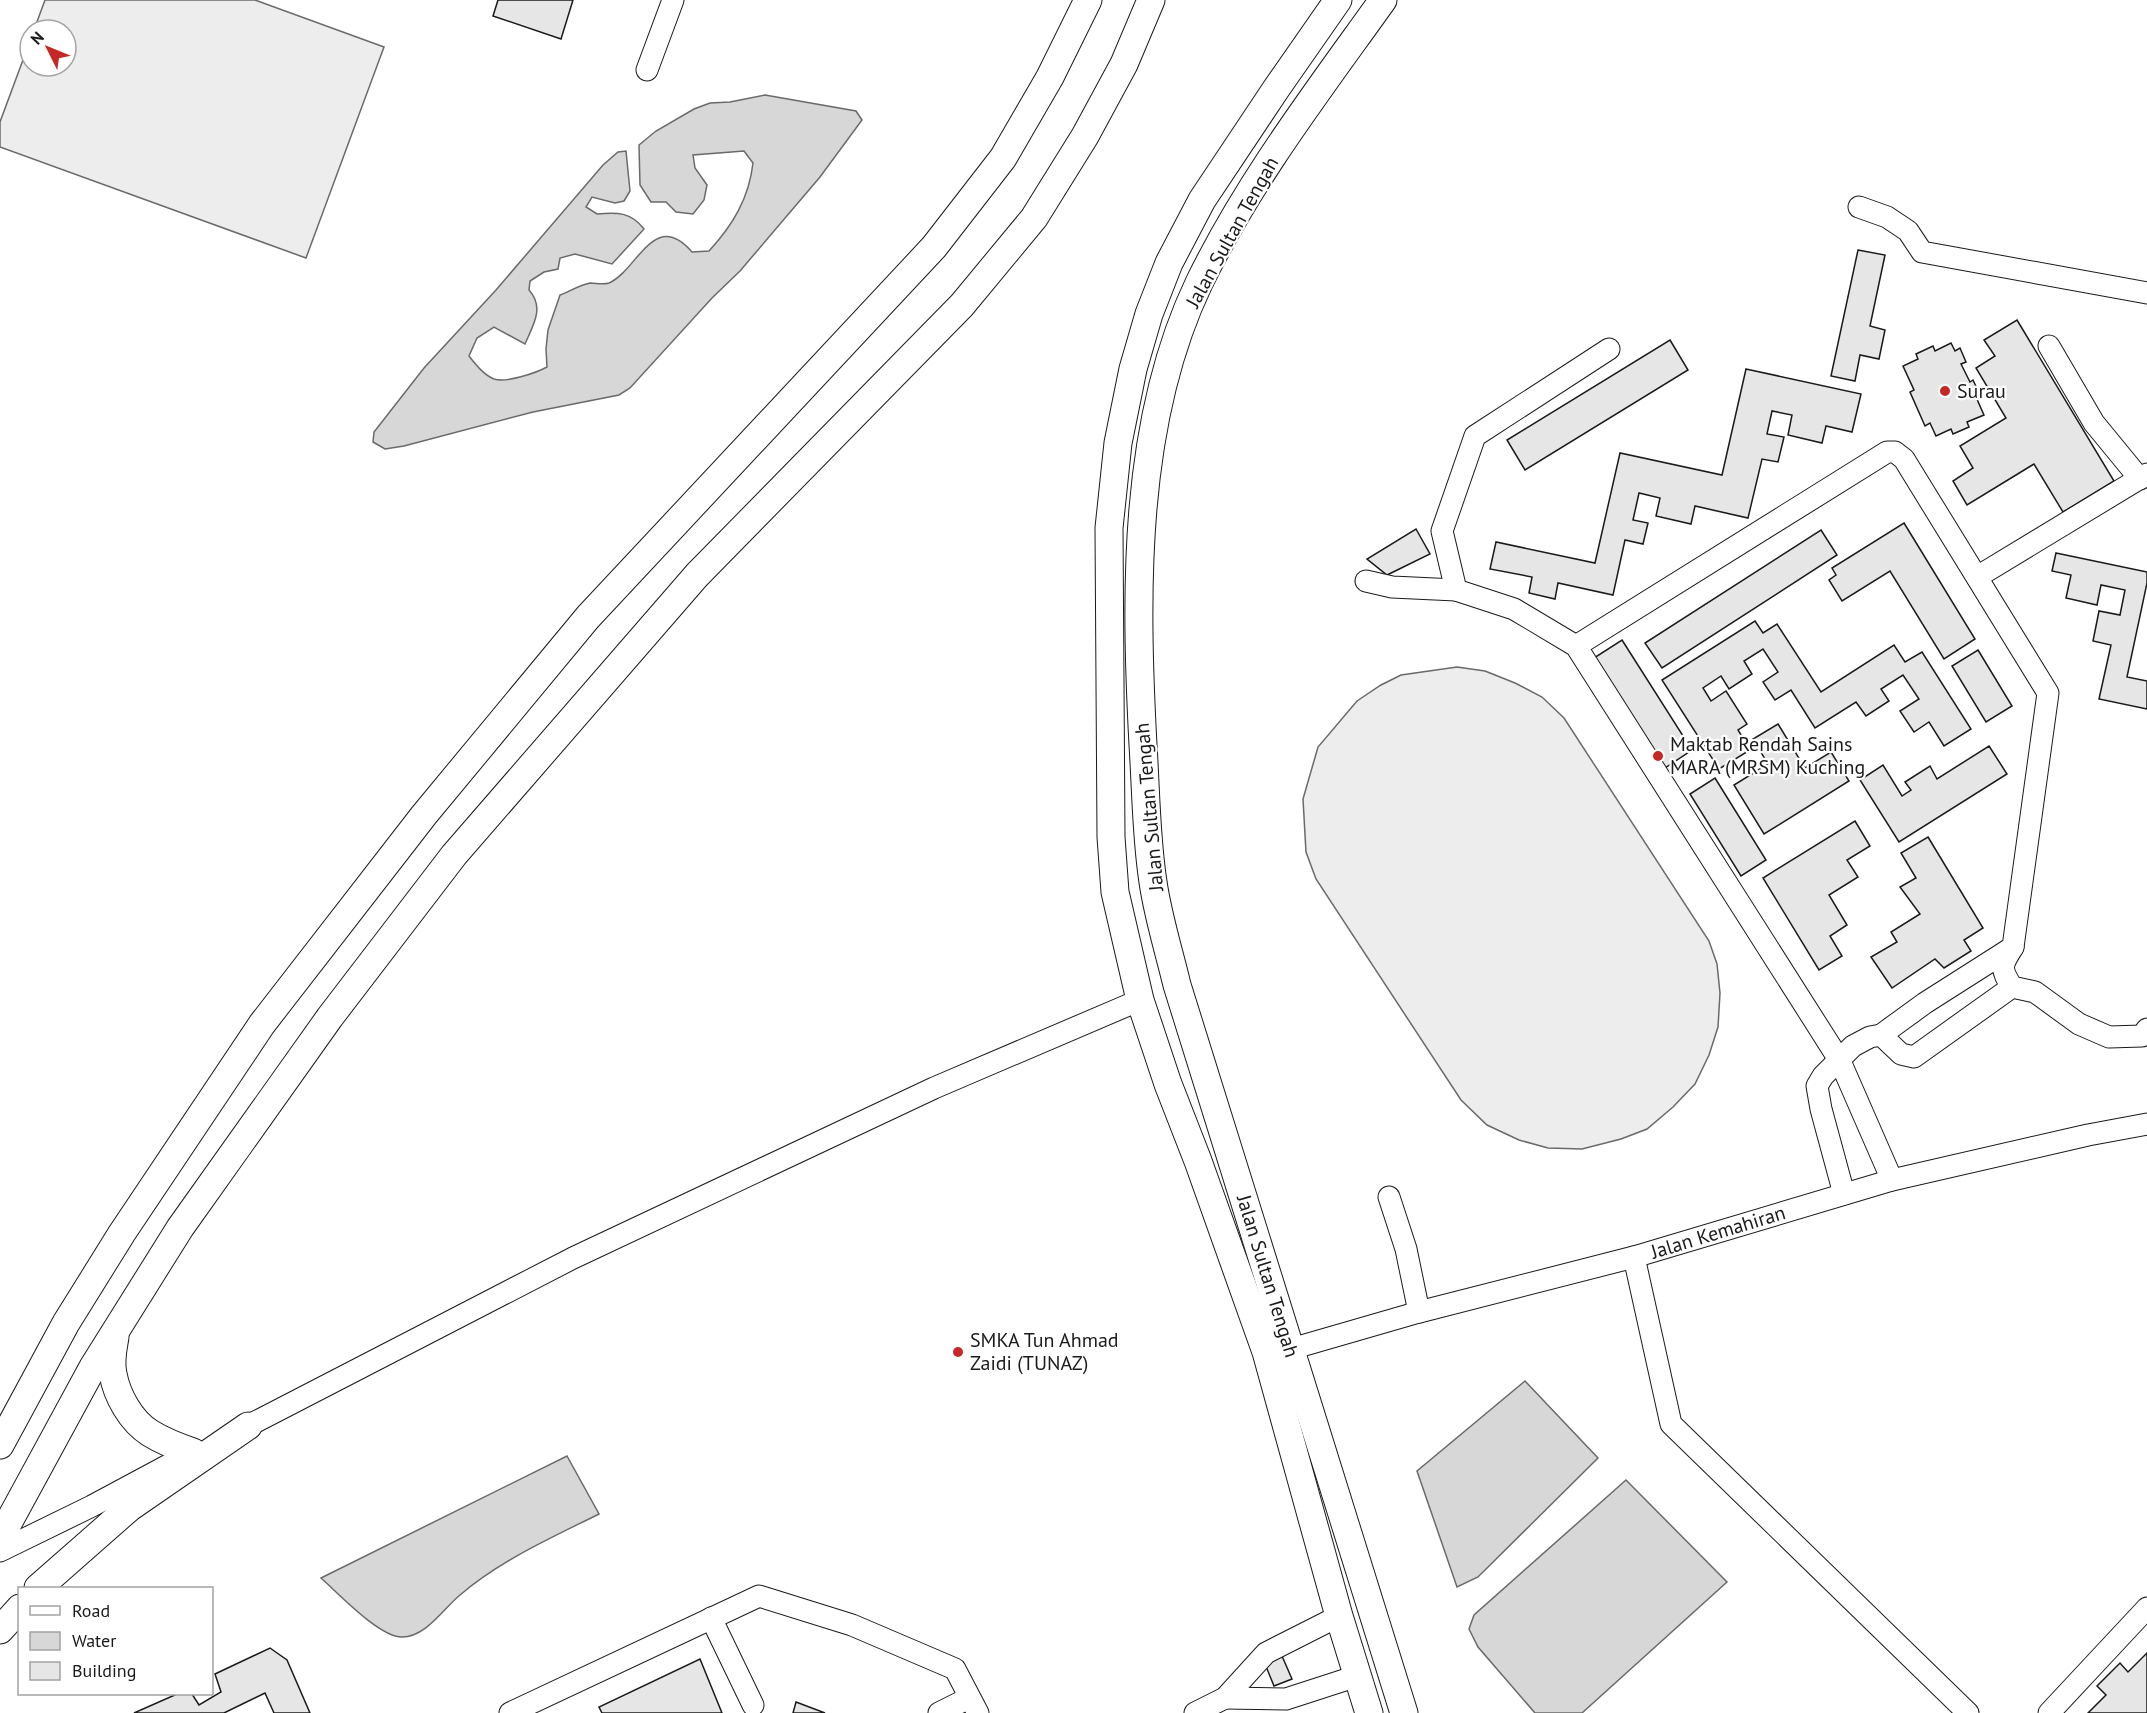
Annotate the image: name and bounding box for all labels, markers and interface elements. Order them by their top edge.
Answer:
north arrow [18,18,78,78]
text: N [26,27,48,48]
street label: Jalan Sultan Tengah [1179,152,1284,313]
place label: Surau [1957,378,2006,404]
marker: Surau [1938,384,1952,398]
street label: Jalan Sultan Tengah [1129,722,1169,893]
place label: Maktab Rendah Sains MARA (MRSM) Kuching [1670,731,1865,780]
marker: Maktab Rendah Sains MARA (MRSM) Kuching [1651,749,1665,763]
street label: Jalan Sultan Tengah [1231,1191,1305,1360]
street label: Jalan Kemahiran [1647,1199,1788,1265]
place label: SMKA Tun Ahmad Zaidi (TUNAZ) [970,1327,1119,1376]
marker: SMKA Tun Ahmad Zaidi (TUNAZ) [951,1345,965,1359]
legend [18,1587,213,1695]
text: Road [72,1599,110,1622]
text: Water [72,1629,116,1652]
text: Building [72,1659,136,1682]

